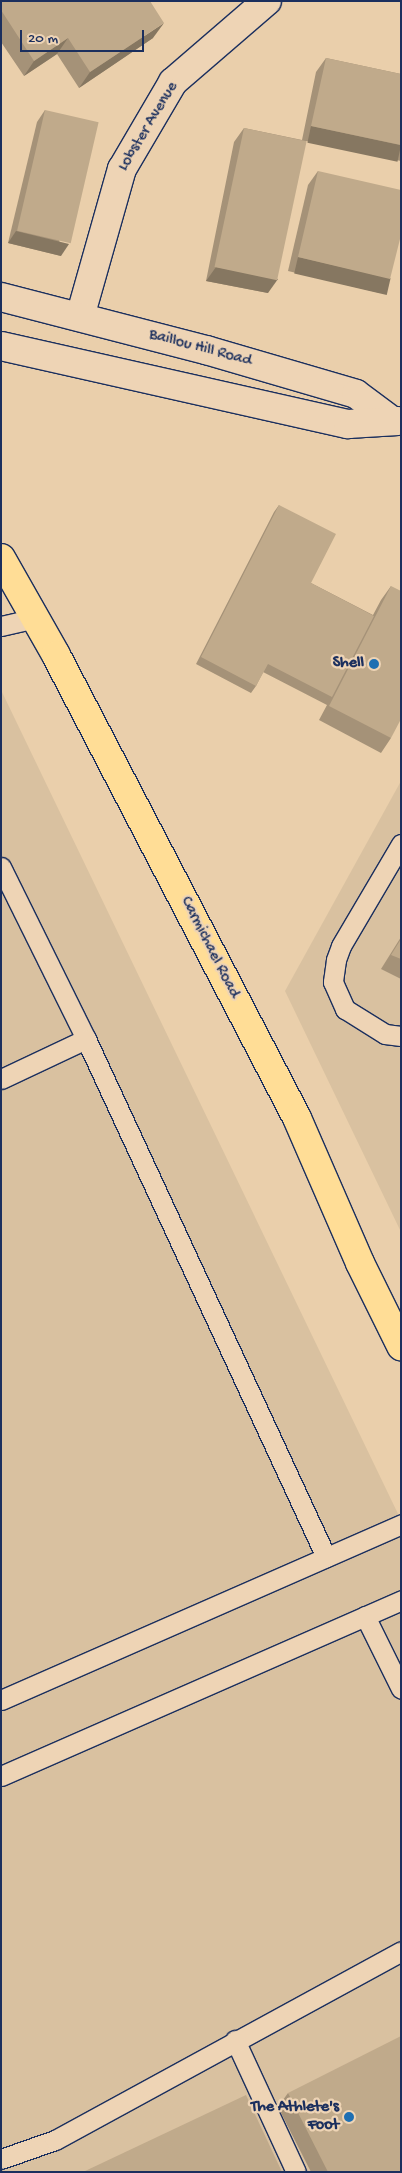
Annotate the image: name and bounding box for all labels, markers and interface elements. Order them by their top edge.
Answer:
scale bar [22,20,146,52]
text: 20 m [28,30,58,48]
street label: Lobster Avenue [115,79,183,175]
street label: Baillou Hill Road [147,326,253,372]
place label: Shell [333,654,364,674]
marker: Shell [368,658,380,670]
street label: Carmichael Road [175,894,243,1002]
place label: The Athlete's Foot [251,2098,339,2136]
marker: The Athlete's Foot [343,2111,355,2123]

